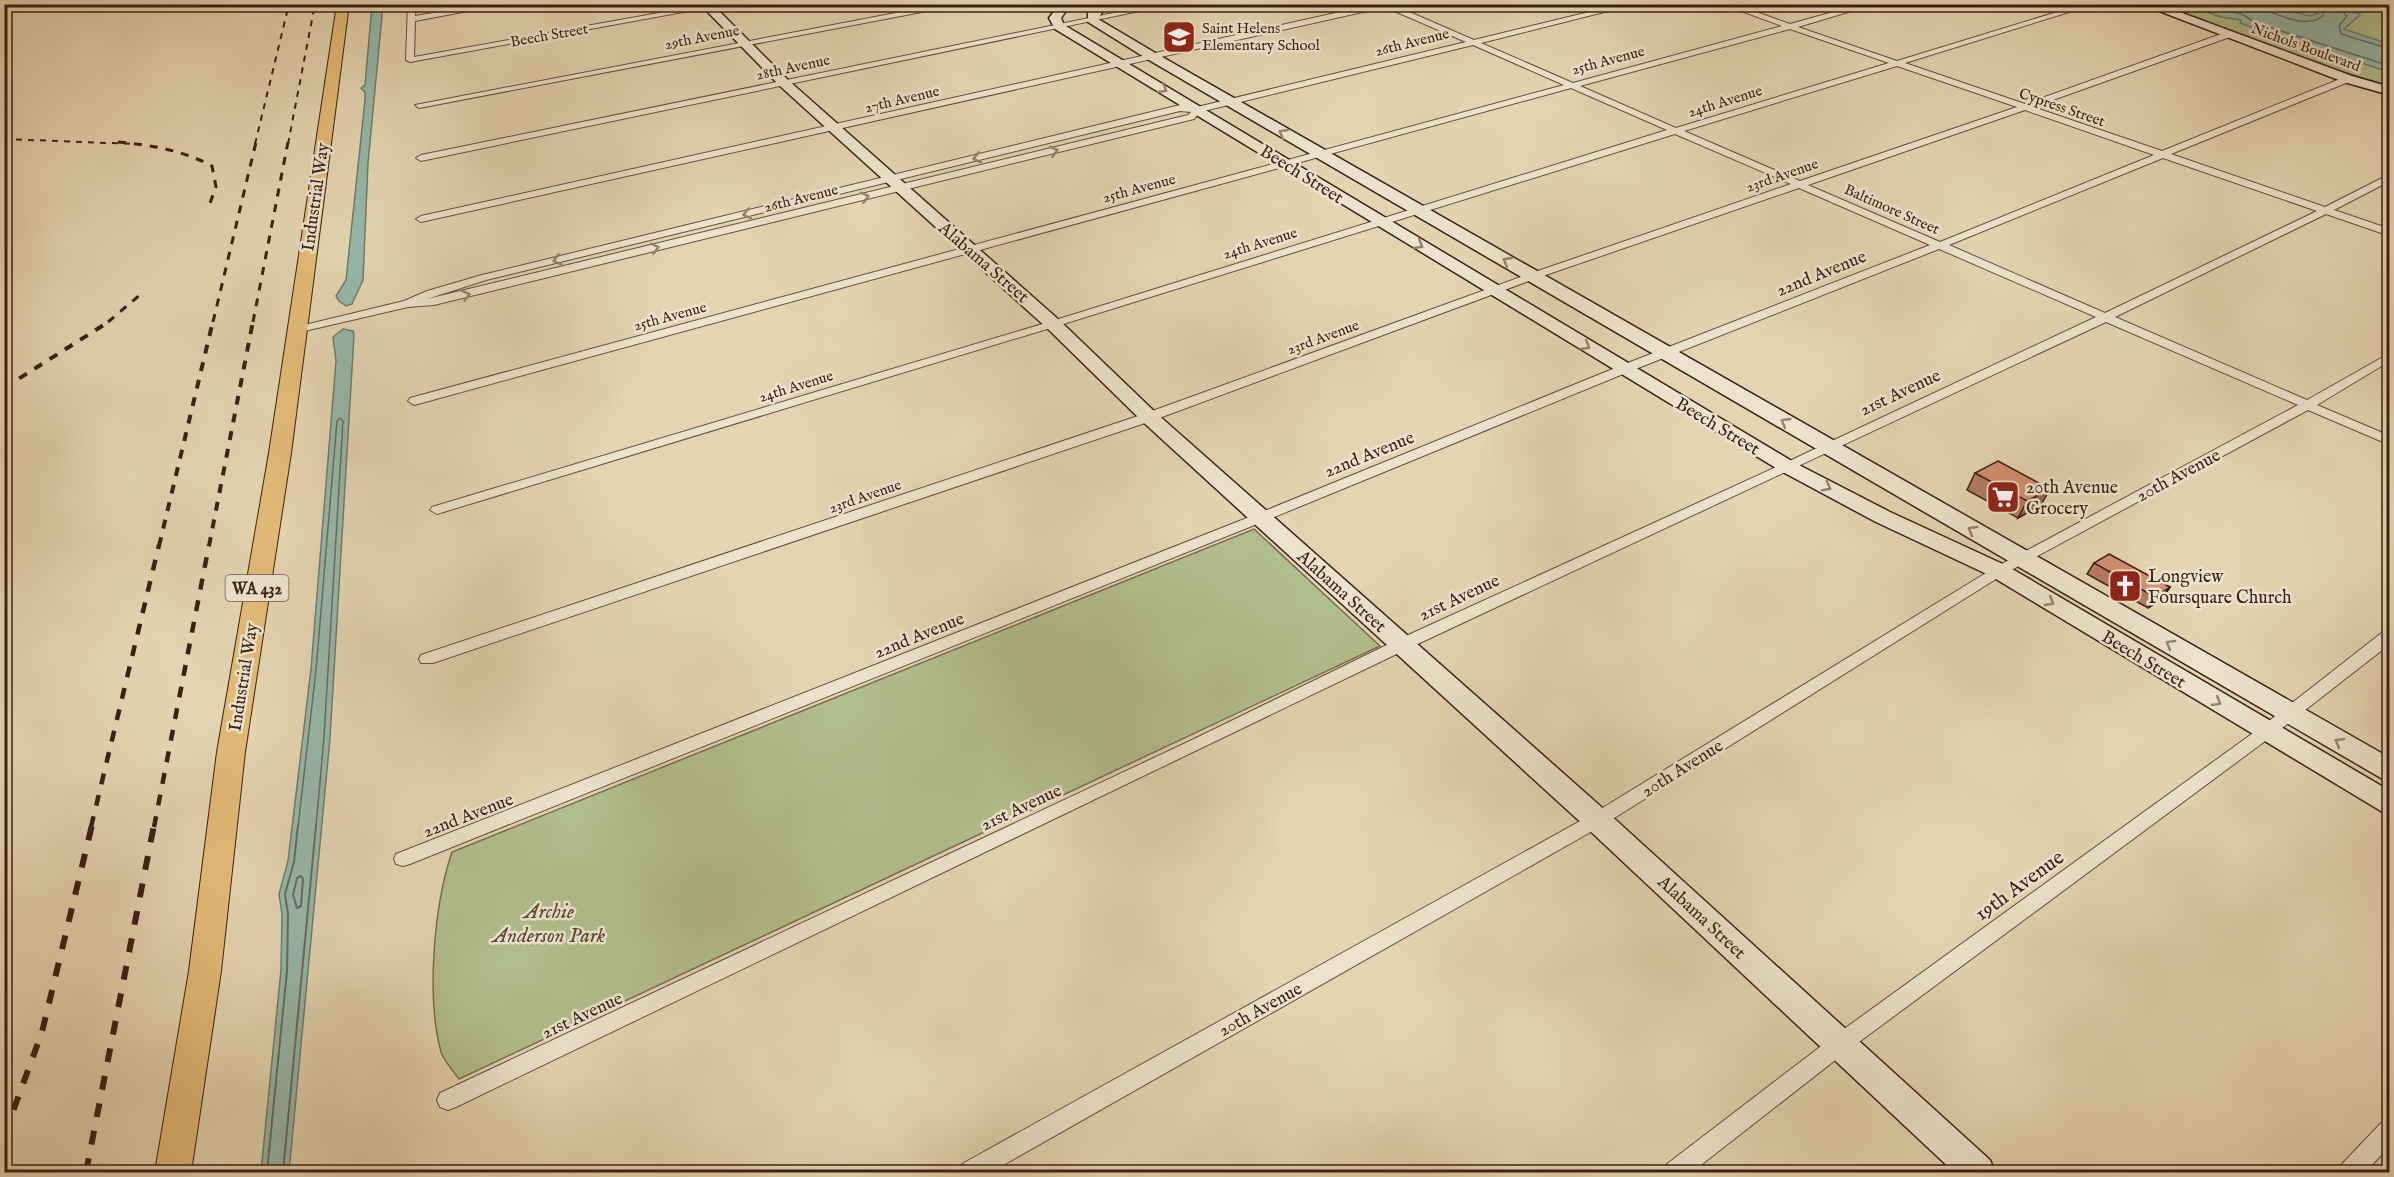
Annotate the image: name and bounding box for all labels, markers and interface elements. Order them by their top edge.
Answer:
street label: Beech Street [509,19,589,52]
school or university icon: Saint Helens Elementary School [1161,19,1197,55]
place label: Saint Helens Elementary School [1202,19,1321,55]
street label: Nichols Boulevard [2248,19,2364,76]
street label: 29th Avenue [663,21,741,54]
street label: 26th Avenue [1373,24,1451,61]
street label: 25th Avenue [1570,42,1647,79]
street label: 28th Avenue [754,50,832,85]
street label: 24th Avenue [1686,81,1765,122]
street label: 27th Avenue [863,82,941,117]
one-way arrow [1157,82,1167,94]
street label: Cypress Street [2016,84,2107,131]
one-way arrow [1279,128,1290,140]
street label: Industrial Way [297,141,336,253]
street label: Beech Street [1255,141,1347,210]
one-way arrow [1049,145,1059,158]
one-way arrow [972,151,982,164]
street label: 23rd Avenue [1743,154,1821,197]
street label: 25th Avenue [1101,170,1178,207]
street label: 26th Avenue [762,180,840,217]
street label: Baltimore Street [1841,180,1942,239]
one-way arrow [860,192,870,205]
one-way arrow [742,207,752,220]
street label: Alabama Street [932,217,1033,309]
street label: 24th Avenue [1221,223,1300,264]
one-way arrow [1413,238,1423,250]
one-way arrow [650,243,660,256]
street label: 22nd Avenue [1773,246,1870,303]
one-way arrow [552,252,562,265]
one-way arrow [1503,257,1513,269]
one-way arrow [460,289,470,302]
street label: 25th Avenue [632,298,709,335]
street label: 23rd Avenue [1285,316,1362,359]
one-way arrow [1580,339,1590,351]
street label: 21st Avenue [1857,365,1945,422]
street label: 24th Avenue [757,366,836,407]
street label: Beech Street [1671,393,1764,461]
one-way arrow [1781,418,1791,429]
street label: 22nd Avenue [1321,427,1418,484]
street label: 20th Avenue [2133,445,2225,508]
street label: 23rd Avenue [826,475,904,518]
place label: 20th Avenue Grocery [2026,477,2118,521]
supermarket icon: 20th Avenue Grocery [1985,479,2021,515]
one-way arrow [1820,480,1831,492]
one-way arrow [1968,525,1978,537]
street label: Alabama Street [1291,545,1391,638]
place label: Longview Foursquare Church [2148,566,2292,610]
church icon: Longview Foursquare Church [2107,568,2143,604]
street label: 21st Avenue [1416,570,1504,627]
road number: WA 432 [226,575,288,601]
one-way arrow [2044,594,2054,606]
street label: 22nd Avenue [871,608,968,665]
street label: Industrial Way [225,621,264,733]
street label: Beech Street [2097,626,2190,694]
one-way arrow [2166,640,2176,651]
one-way arrow [2211,694,2221,706]
street label: 20th Avenue [1638,735,1728,803]
one-way arrow [2335,737,2345,749]
street label: 21st Avenue [978,780,1066,837]
street label: 22nd Avenue [420,789,517,844]
street label: 19th Avenue [1970,844,2070,928]
street label: Alabama Street [1651,871,1750,965]
park label: Archie Anderson Park [491,899,606,950]
street label: 20th Avenue [1215,978,1307,1043]
street label: 21st Avenue [539,988,627,1045]

